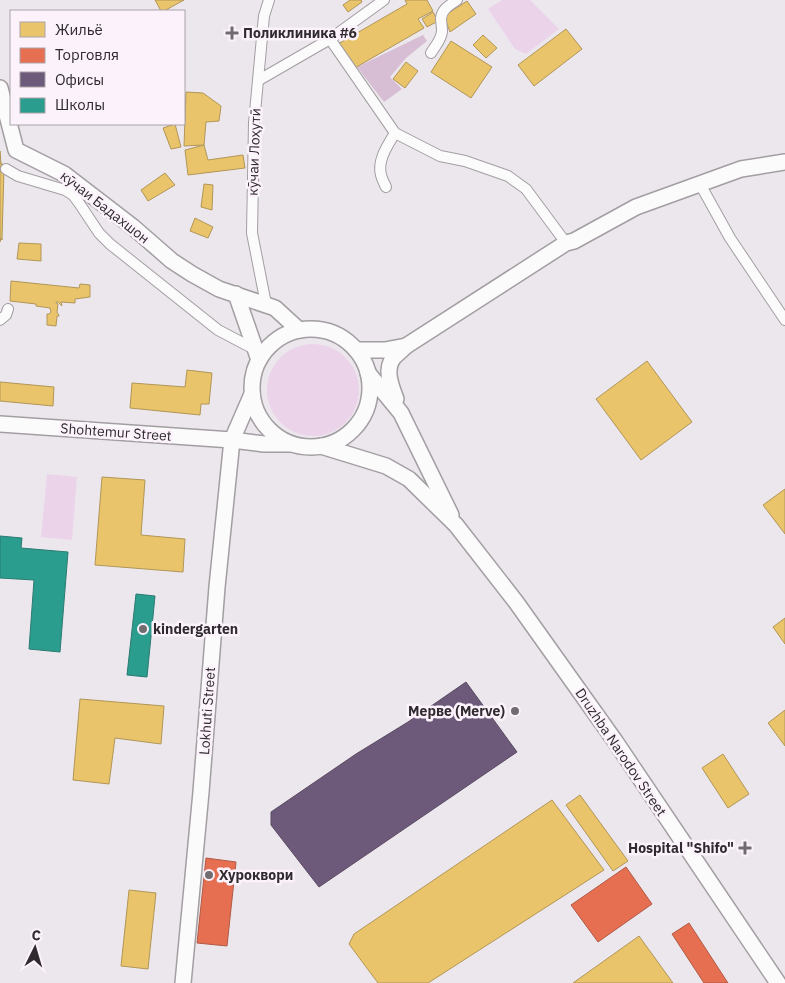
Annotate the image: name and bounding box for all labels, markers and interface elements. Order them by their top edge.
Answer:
legend [10,10,185,125]
text: Жильё [55,20,103,39]
place label: Поликлиника #6 [243,24,357,42]
marker: Поликлиника #6 [225,26,239,40]
text: Торговля [55,45,119,64]
text: Офисы [55,70,104,89]
text: Школы [55,95,105,114]
street label: кӯчаи Лоҳутӣ [243,108,265,196]
street label: кӯчаи Бадахшон [57,167,153,247]
street label: Shohtemur Street [60,419,172,445]
place label: kindergarten [153,620,238,638]
marker: kindergarten [137,623,149,635]
street label: Lokhuti Street [195,666,219,756]
street label: Druzhba Narodov Street [571,685,671,820]
place label: Мерве (Merve) [408,702,505,720]
marker: Мерве (Merve) [509,705,521,717]
place label: Hospital "Shifo" [628,839,734,857]
marker: Hospital "Shifo" [738,841,752,855]
place label: Хуроквори [219,866,293,884]
marker: Хуроквори [203,869,215,881]
north arrow [10,923,60,973]
text: С [31,926,41,944]

